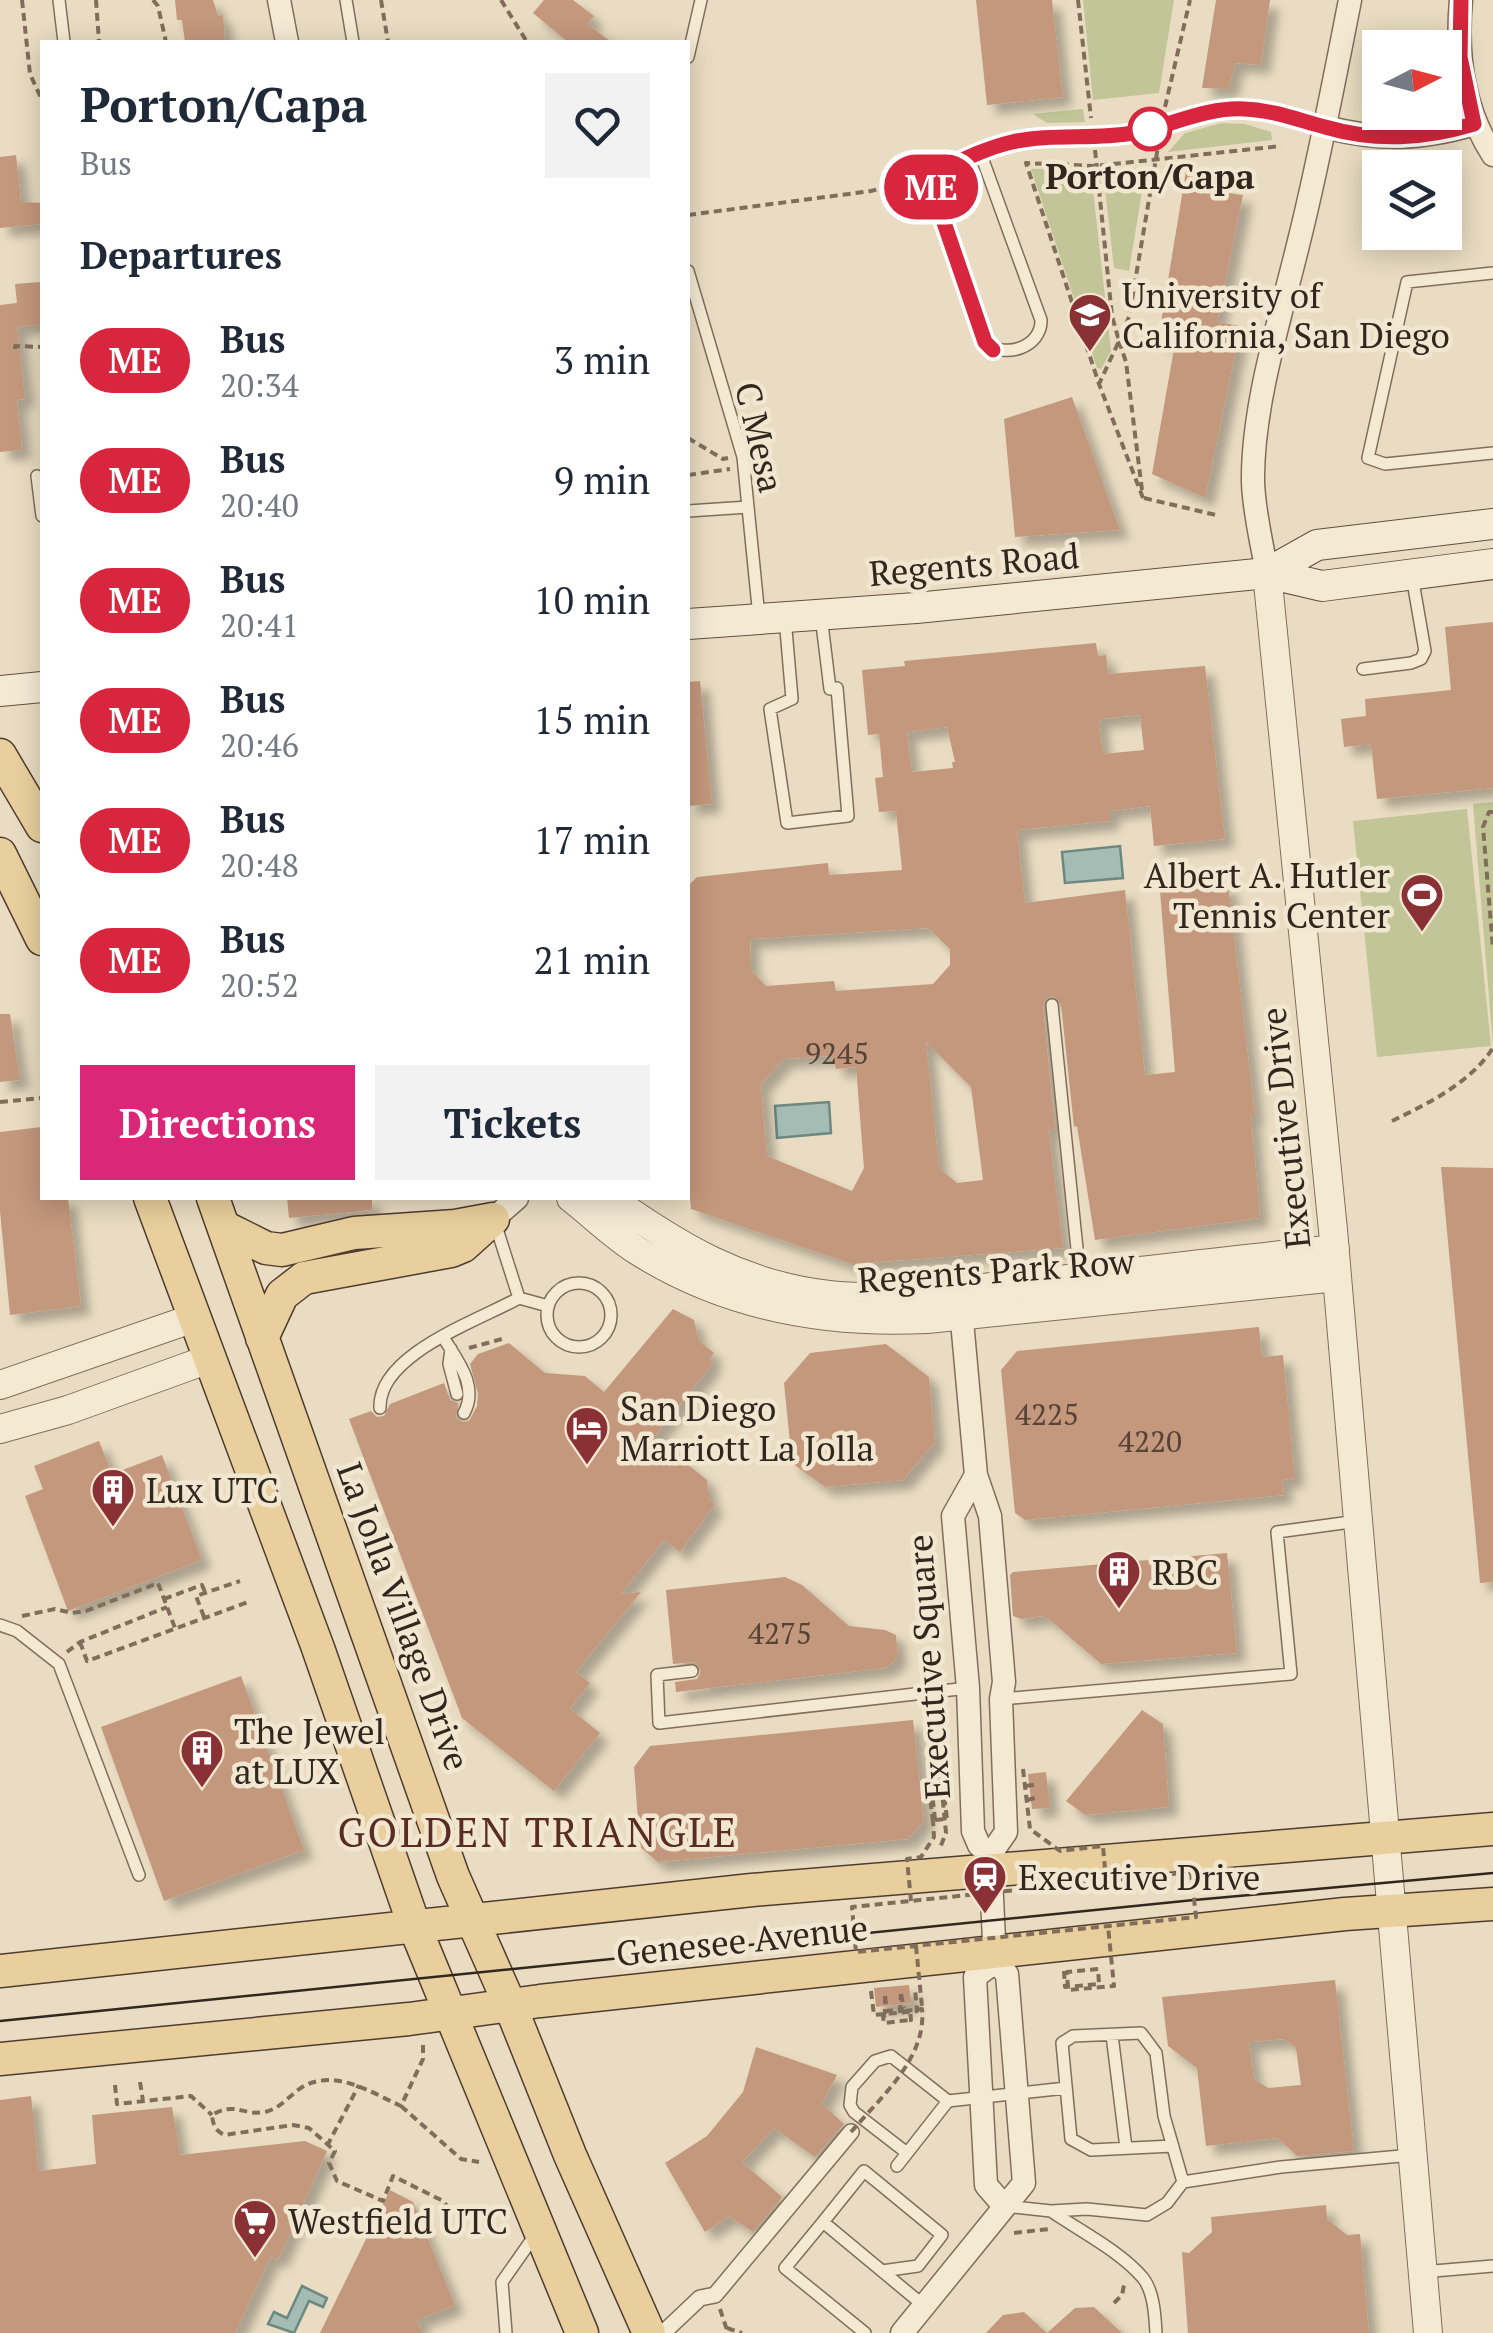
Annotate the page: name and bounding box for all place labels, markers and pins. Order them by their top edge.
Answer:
marker: Porton/Capa [1129,108,1171,150]
place label: Porton/Capa [1045,153,1255,199]
place label: University of California, San Diego [1122,272,1450,358]
school or university icon: University of California, San Diego [1067,292,1113,353]
place label: Albert A. Hutler Tennis Center [1144,852,1391,938]
sports icon: Albert A. Hutler Tennis Center [1399,872,1445,933]
place label: San Diego Marriott La Jolla [620,1385,874,1471]
hotel icon: San Diego Marriott La Jolla [564,1405,610,1466]
building icon: Lux UTC [90,1467,136,1528]
place label: Lux UTC [146,1467,279,1513]
building icon: RBC [1096,1549,1142,1610]
place label: RBC [1152,1549,1218,1595]
place label: The Jewel at LUX [234,1708,385,1794]
building icon: The Jewel at LUX [179,1728,225,1789]
station icon: Executive Drive [962,1854,1008,1915]
place label: Executive Drive [1018,1854,1260,1900]
supermarket icon: Westfield UTC [232,2198,278,2259]
place label: Westfield UTC [288,2198,508,2244]

